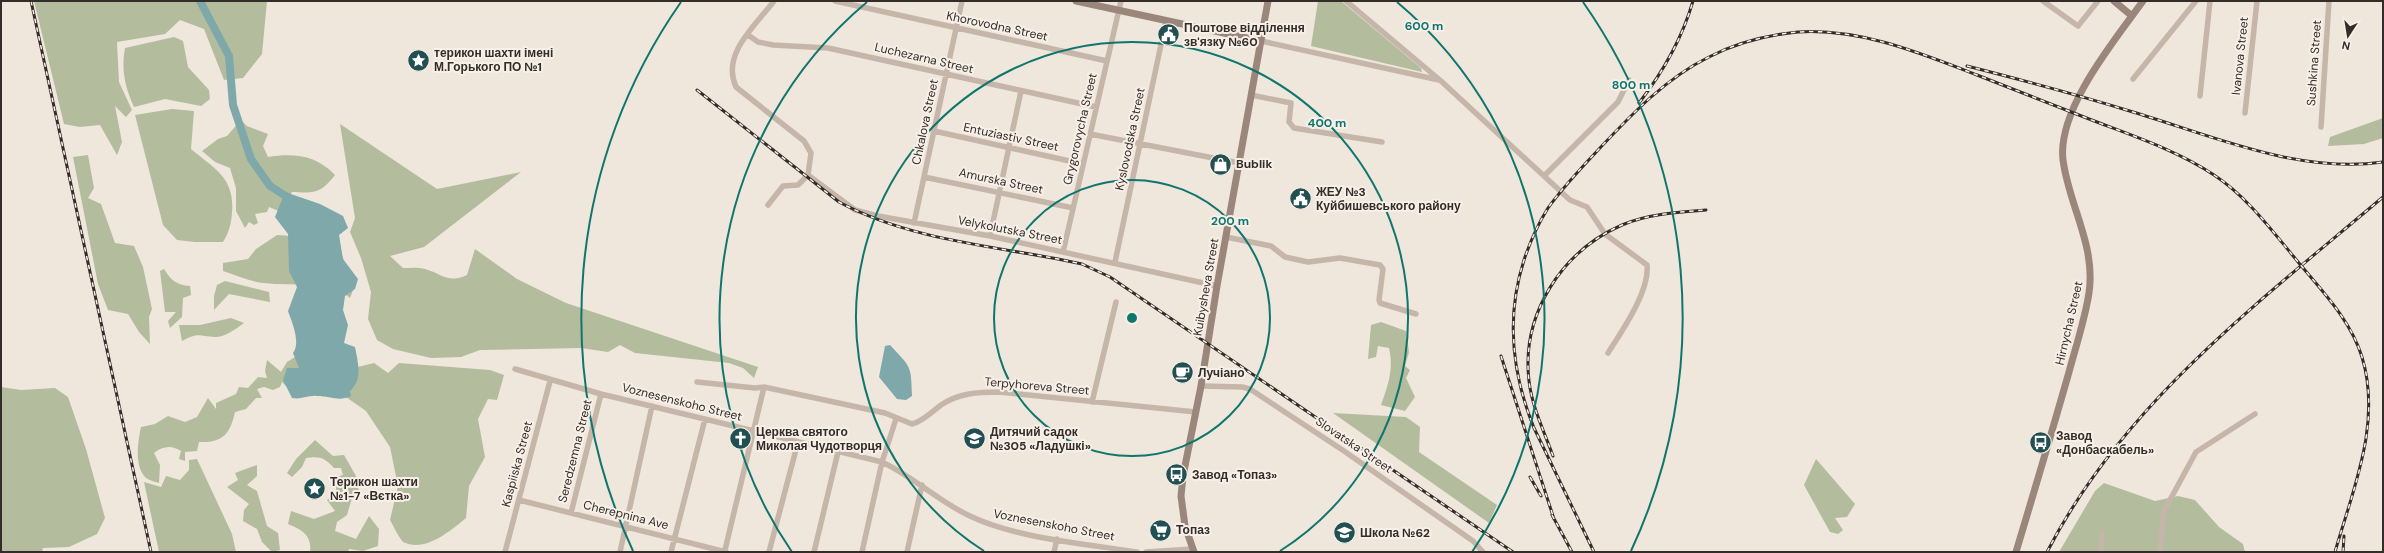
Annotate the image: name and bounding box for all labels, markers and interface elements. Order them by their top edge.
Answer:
street label: Khorovodna Street [945,7,1049,45]
street label: Ivanova Street [2228,16,2252,96]
north arrow [2328,16,2368,56]
text: 600 m [1405,18,1443,34]
street label: Sushkina Street [2303,19,2325,107]
place label: Поштове відділення зв'язку №60 [1184,20,1305,50]
public building icon: Поштове відділення зв'язку №60 [1156,22,1182,48]
text: N [2341,38,2351,53]
street label: Luchezarna Street [873,39,975,77]
place label: терикон шахти імені М.Горького ПО №1 [434,45,553,75]
place icon: терикон шахти імені М.Горького ПО №1 [405,47,431,73]
street label: Grygorovycha Street [1059,71,1101,187]
street label: Chkalova Street [908,77,942,166]
text: 800 m [1612,77,1650,93]
street label: Kyslovodska Street [1111,86,1149,192]
text: 400 m [1308,115,1346,131]
street label: Entuziastiv Street [962,119,1060,155]
shop icon: Bublik [1207,151,1233,177]
place label: Bublik [1236,156,1272,172]
street label: Amurska Street [957,164,1045,198]
place label: ЖЕУ №3 Куйбишевського району [1315,184,1461,214]
public building icon: ЖЕУ №3 Куйбишевського району [1287,186,1313,212]
street label: Velykolutska Street [956,212,1064,248]
text: 200 m [1211,213,1249,229]
street label: Kuibysheva Street [1190,236,1223,337]
street label: Hirnycha Street [2052,279,2087,367]
centre of rings [1125,311,1139,325]
cafe icon: Лучіано [1169,360,1195,386]
place label: Лучіано [1198,365,1245,381]
street label: Terpyhoreva Street [984,373,1090,399]
street label: Voznesenskoho Street [620,379,744,425]
street label: Seredzemna Street [554,397,596,504]
street label: Slovatska Street [1313,413,1396,477]
street label: Kaspiiska Street [498,419,536,509]
place label: Церква святого Миколая Чудотворця [756,424,882,454]
place label: Дитячий садок №305 «Ладушкі» [990,424,1091,454]
church icon: Церква святого Миколая Чудотворця [728,426,754,452]
school or university icon: Дитячий садок №305 «Ладушкі» [962,426,988,452]
place label: Завод «Донбаскабель» [2056,428,2154,458]
bus stop icon: Завод «Донбаскабель» [2028,430,2054,456]
bus stop icon: Завод «Топаз» [1163,462,1189,488]
place label: Завод «Топаз» [1192,467,1277,483]
place label: Терикон шахти №1-7 «Вєтка» [330,474,418,504]
place icon: Терикон шахти №1-7 «Вєтка» [301,476,327,502]
street label: Cherepnina Ave [582,497,671,533]
street label: Voznesenskoho Street [992,505,1116,545]
supermarket icon: Топаз [1147,517,1173,543]
school or university icon: Школа №62 [1331,520,1357,546]
place label: Топаз [1176,522,1210,538]
place label: Школа №62 [1360,525,1430,541]

